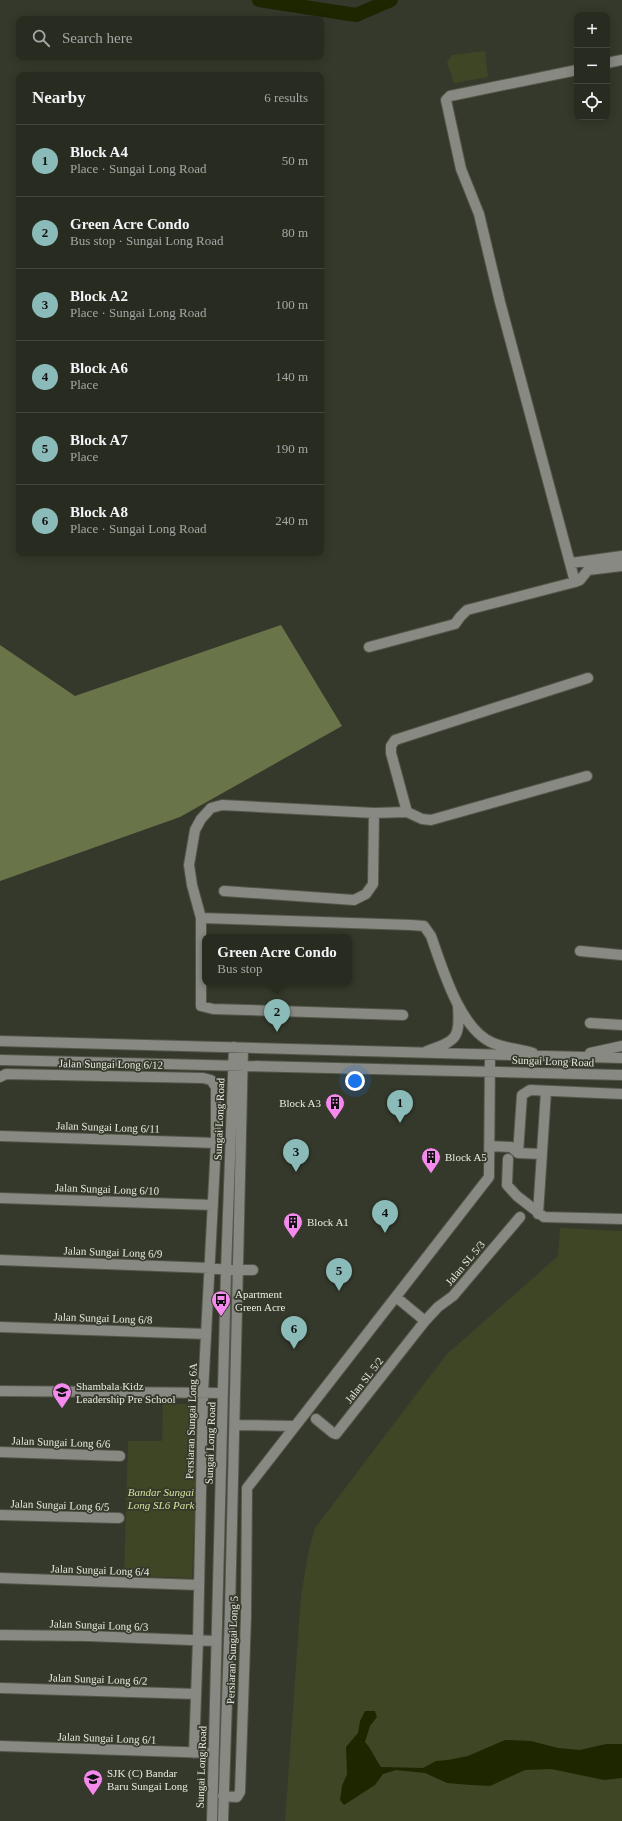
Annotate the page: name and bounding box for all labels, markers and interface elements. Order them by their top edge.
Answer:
map controls [574,12,610,120]
button: + [574,12,610,48]
search box [16,16,324,60]
icon: search [30,27,52,49]
text: Search here [62,30,132,46]
button: − [574,48,610,84]
button: locate [574,84,610,120]
text: Nearby [32,88,86,107]
text: 6 results [264,90,308,105]
text: Block A4 [70,144,128,160]
text: 1 [42,153,48,168]
text: 50 m [282,153,308,168]
text: Place · Sungai Long Road [70,161,206,176]
text: Green Acre Condo [70,216,189,232]
text: 2 [42,225,48,240]
text: 80 m [282,225,308,240]
text: Bus stop · Sungai Long Road [70,233,223,248]
text: Block A2 [70,288,128,304]
text: 3 [42,297,48,312]
text: 100 m [275,297,308,312]
text: Place · Sungai Long Road [70,305,206,320]
text: Block A6 [70,360,128,376]
text: 4 [42,369,48,384]
text: 140 m [275,369,308,384]
text: Place [70,377,98,392]
text: Block A7 [70,432,128,448]
text: 5 [42,441,48,456]
text: 190 m [275,441,308,456]
text: Place [70,449,98,464]
text: Block A8 [70,504,128,520]
text: 6 [42,513,48,528]
text: 240 m [275,513,308,528]
text: Place · Sungai Long Road [70,521,206,536]
popup [202,934,352,986]
text: Green Acre Condo [217,944,337,960]
text: Bus stop [217,961,262,976]
pin: 2 [264,999,290,1032]
street label: Sungai Long Road [512,1054,595,1068]
street label: Jalan Sungai Long 6/12 [59,1057,163,1071]
your location [345,1071,365,1091]
street label: Sungai Long Road [212,1077,226,1160]
pin: 1 [387,1090,413,1123]
building icon: Block A3 [324,1092,346,1120]
place label: Block A3 [279,1097,321,1109]
street label: Jalan Sungai Long 6/11 [56,1119,160,1135]
pin: 3 [283,1139,309,1172]
building icon: Block A5 [420,1146,442,1174]
place label: Block A5 [445,1151,487,1163]
street label: Jalan Sungai Long 6/10 [55,1181,160,1197]
pin: 4 [372,1200,398,1233]
building icon: Block A1 [282,1211,304,1239]
place label: Block A1 [307,1216,349,1228]
street label: Jalan SL 5/3 [443,1238,487,1288]
street label: Jalan Sungai Long 6/9 [63,1244,163,1260]
pin: 5 [326,1258,352,1291]
place label: Apartment Green Acre [235,1288,286,1313]
bus stop icon: Apartment Green Acre [210,1289,232,1317]
street label: Jalan Sungai Long 6/8 [53,1310,153,1326]
pin: 6 [281,1316,307,1349]
street label: Jalan SL 5/2 [342,1355,386,1405]
street label: Persiaran Sungai Long 6A [183,1363,199,1479]
place label: Shambala Kidz Leadership Pre School [76,1380,176,1405]
school or university icon: Shambala Kidz Leadership Pre School [51,1381,73,1409]
street label: Sungai Long Road [203,1401,217,1484]
street label: Jalan Sungai Long 6/6 [11,1434,111,1450]
park label: Bandar Sungai Long SL6 Park [127,1486,195,1511]
street label: Jalan Sungai Long 6/5 [10,1497,110,1513]
street label: Jalan Sungai Long 6/4 [50,1562,150,1578]
street label: Persiaran Sungai Long 5 [224,1595,240,1704]
street label: Jalan Sungai Long 6/3 [49,1617,149,1633]
street label: Jalan Sungai Long 6/2 [48,1671,148,1687]
street label: Sungai Long Road [194,1725,208,1808]
street label: Jalan Sungai Long 6/1 [57,1730,157,1746]
place label: SJK (C) Bandar Baru Sungai Long [107,1767,188,1792]
school or university icon: SJK (C) Bandar Baru Sungai Long [82,1768,104,1796]

